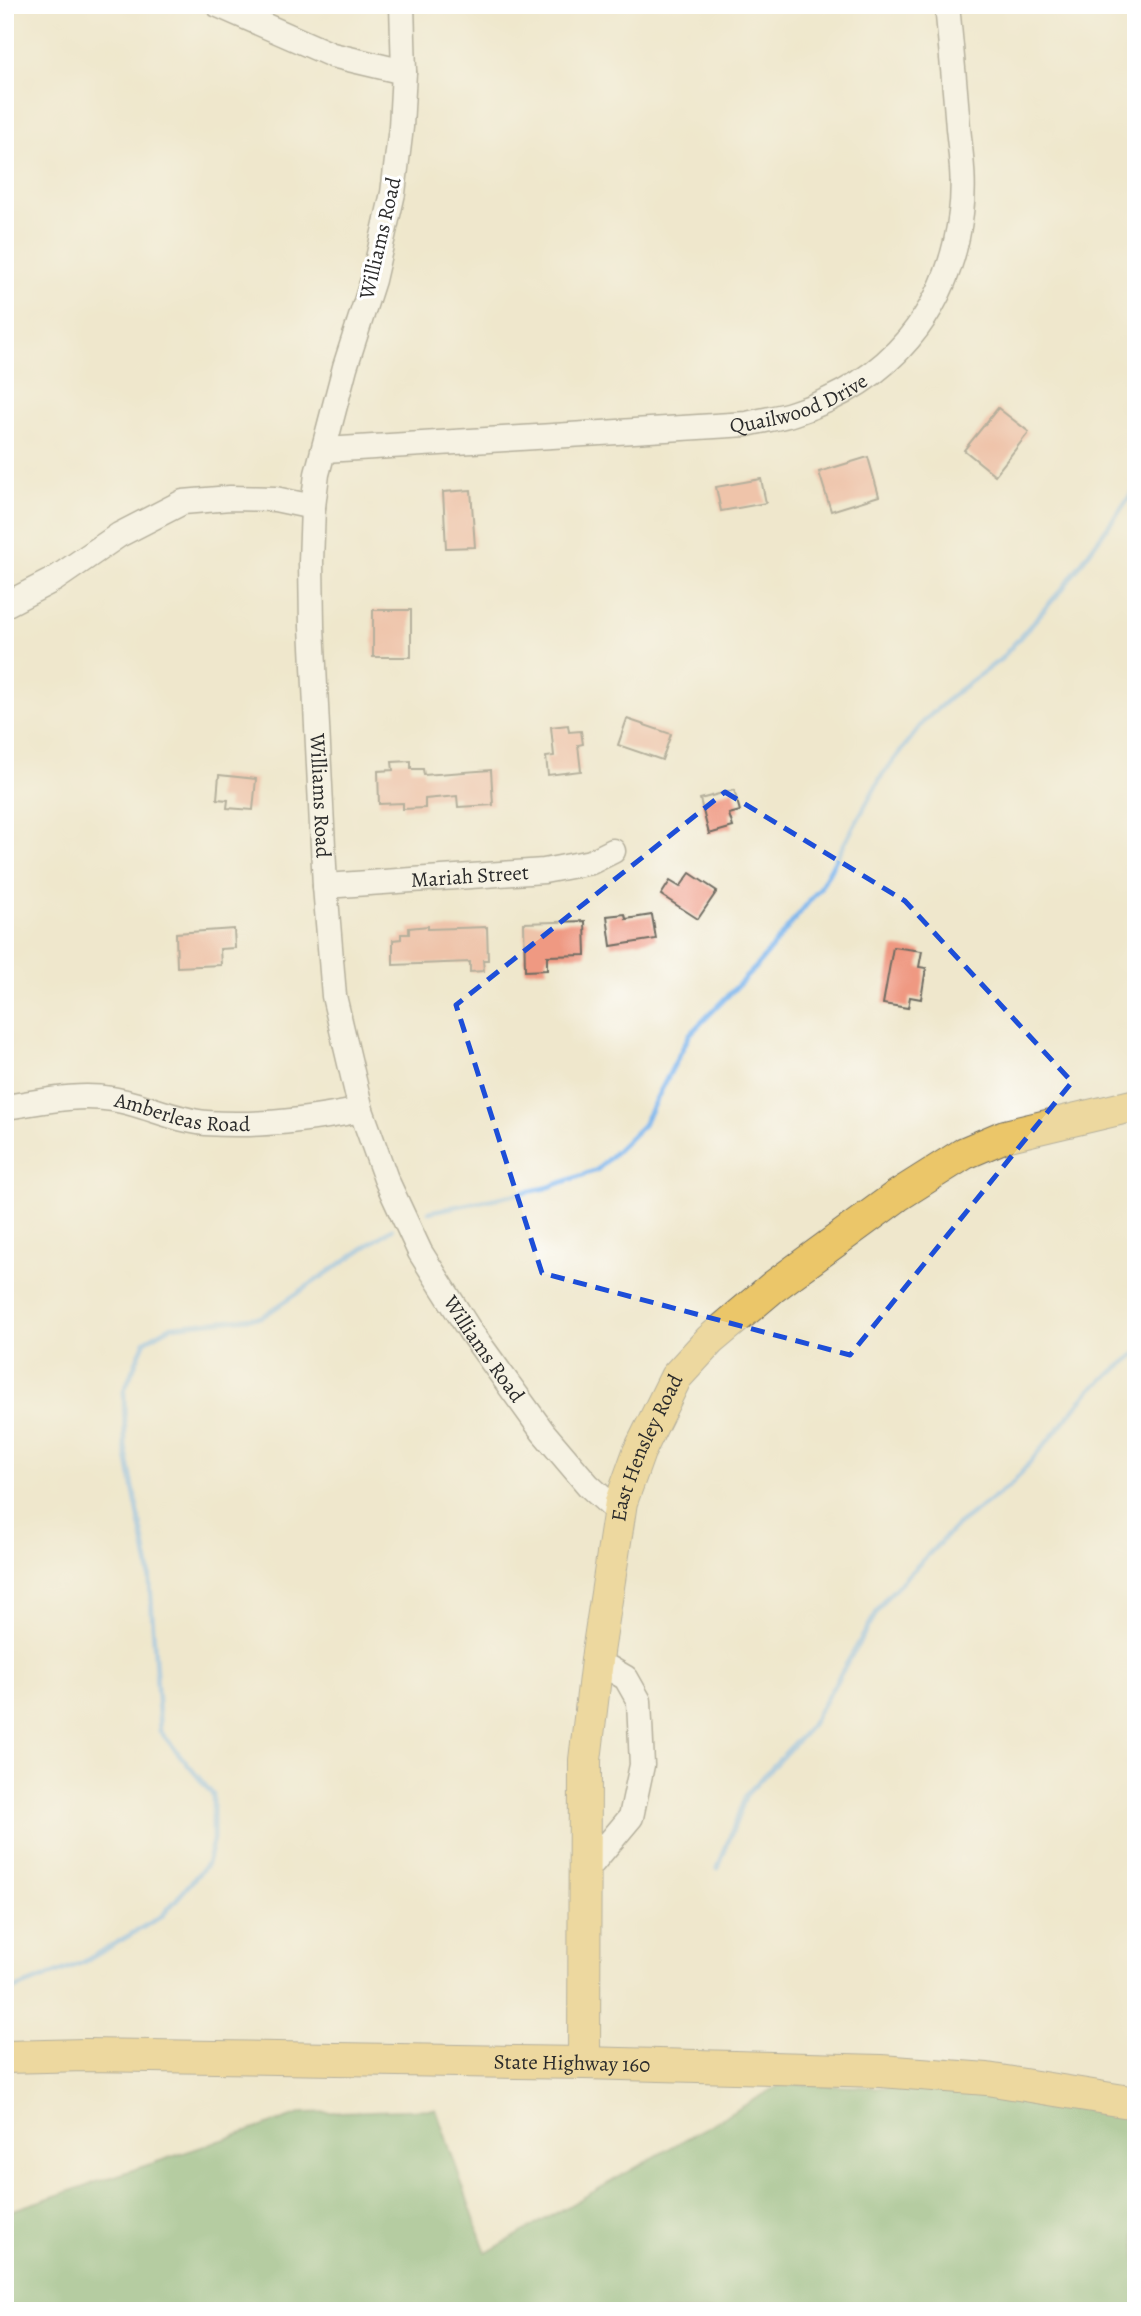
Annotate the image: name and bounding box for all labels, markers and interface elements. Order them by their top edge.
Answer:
street label: Williams Road [352,174,408,303]
street label: Quailwood Drive [729,367,873,439]
street label: Williams Road [303,732,338,859]
street label: Mariah Street [410,858,530,894]
street label: Amberleas Road [111,1086,251,1138]
street label: Williams Road [436,1289,531,1409]
street label: East Hensley Road [604,1369,690,1523]
street label: State Highway 160 [493,2048,651,2079]

